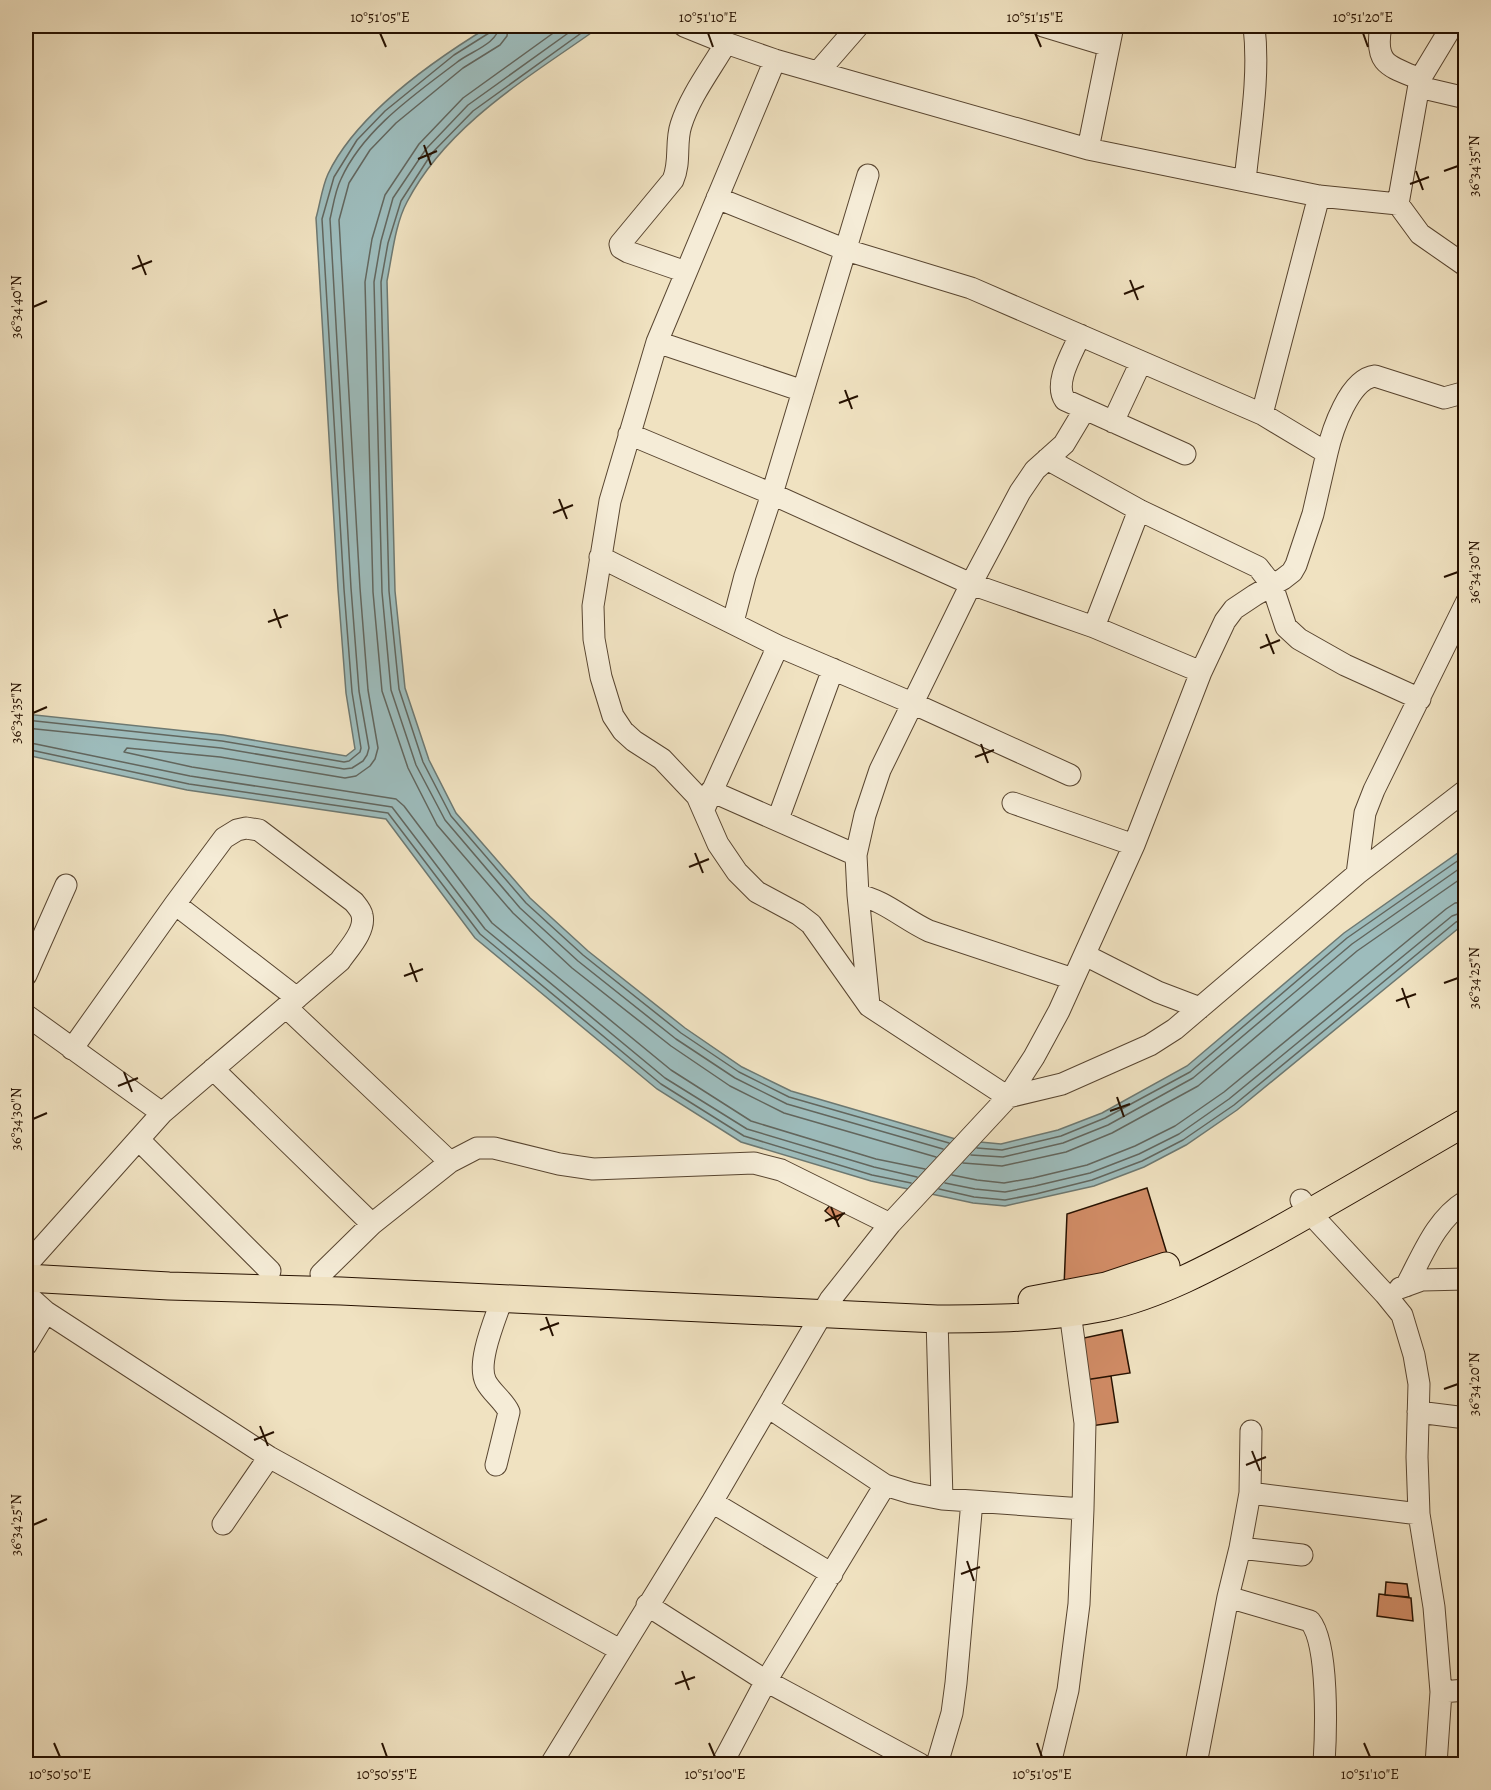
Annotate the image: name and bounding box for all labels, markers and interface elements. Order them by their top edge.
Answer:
text: 10°51'05"E [350,7,410,27]
text: 10°51'10"E [679,7,737,27]
text: 10°51'15"E [1007,7,1063,27]
text: 10°51'20"E [1333,7,1393,27]
text: 36°34'35"N [1464,135,1484,197]
text: 36°34'40"N [6,275,26,339]
text: 36°34'30"N [1464,540,1484,603]
text: 36°34'35"N [6,682,26,744]
text: 36°34'25"N [1464,947,1484,1009]
text: 36°34'30"N [6,1087,26,1150]
text: 36°34'20"N [1464,1352,1484,1416]
text: 36°34'25"N [6,1494,26,1556]
text: 10°50'50"E [29,1764,91,1784]
text: 10°50'55"E [357,1764,417,1784]
text: 10°51'00"E [684,1764,746,1784]
text: 10°51'05"E [1012,1764,1072,1784]
text: 10°51'10"E [1341,1764,1399,1784]

